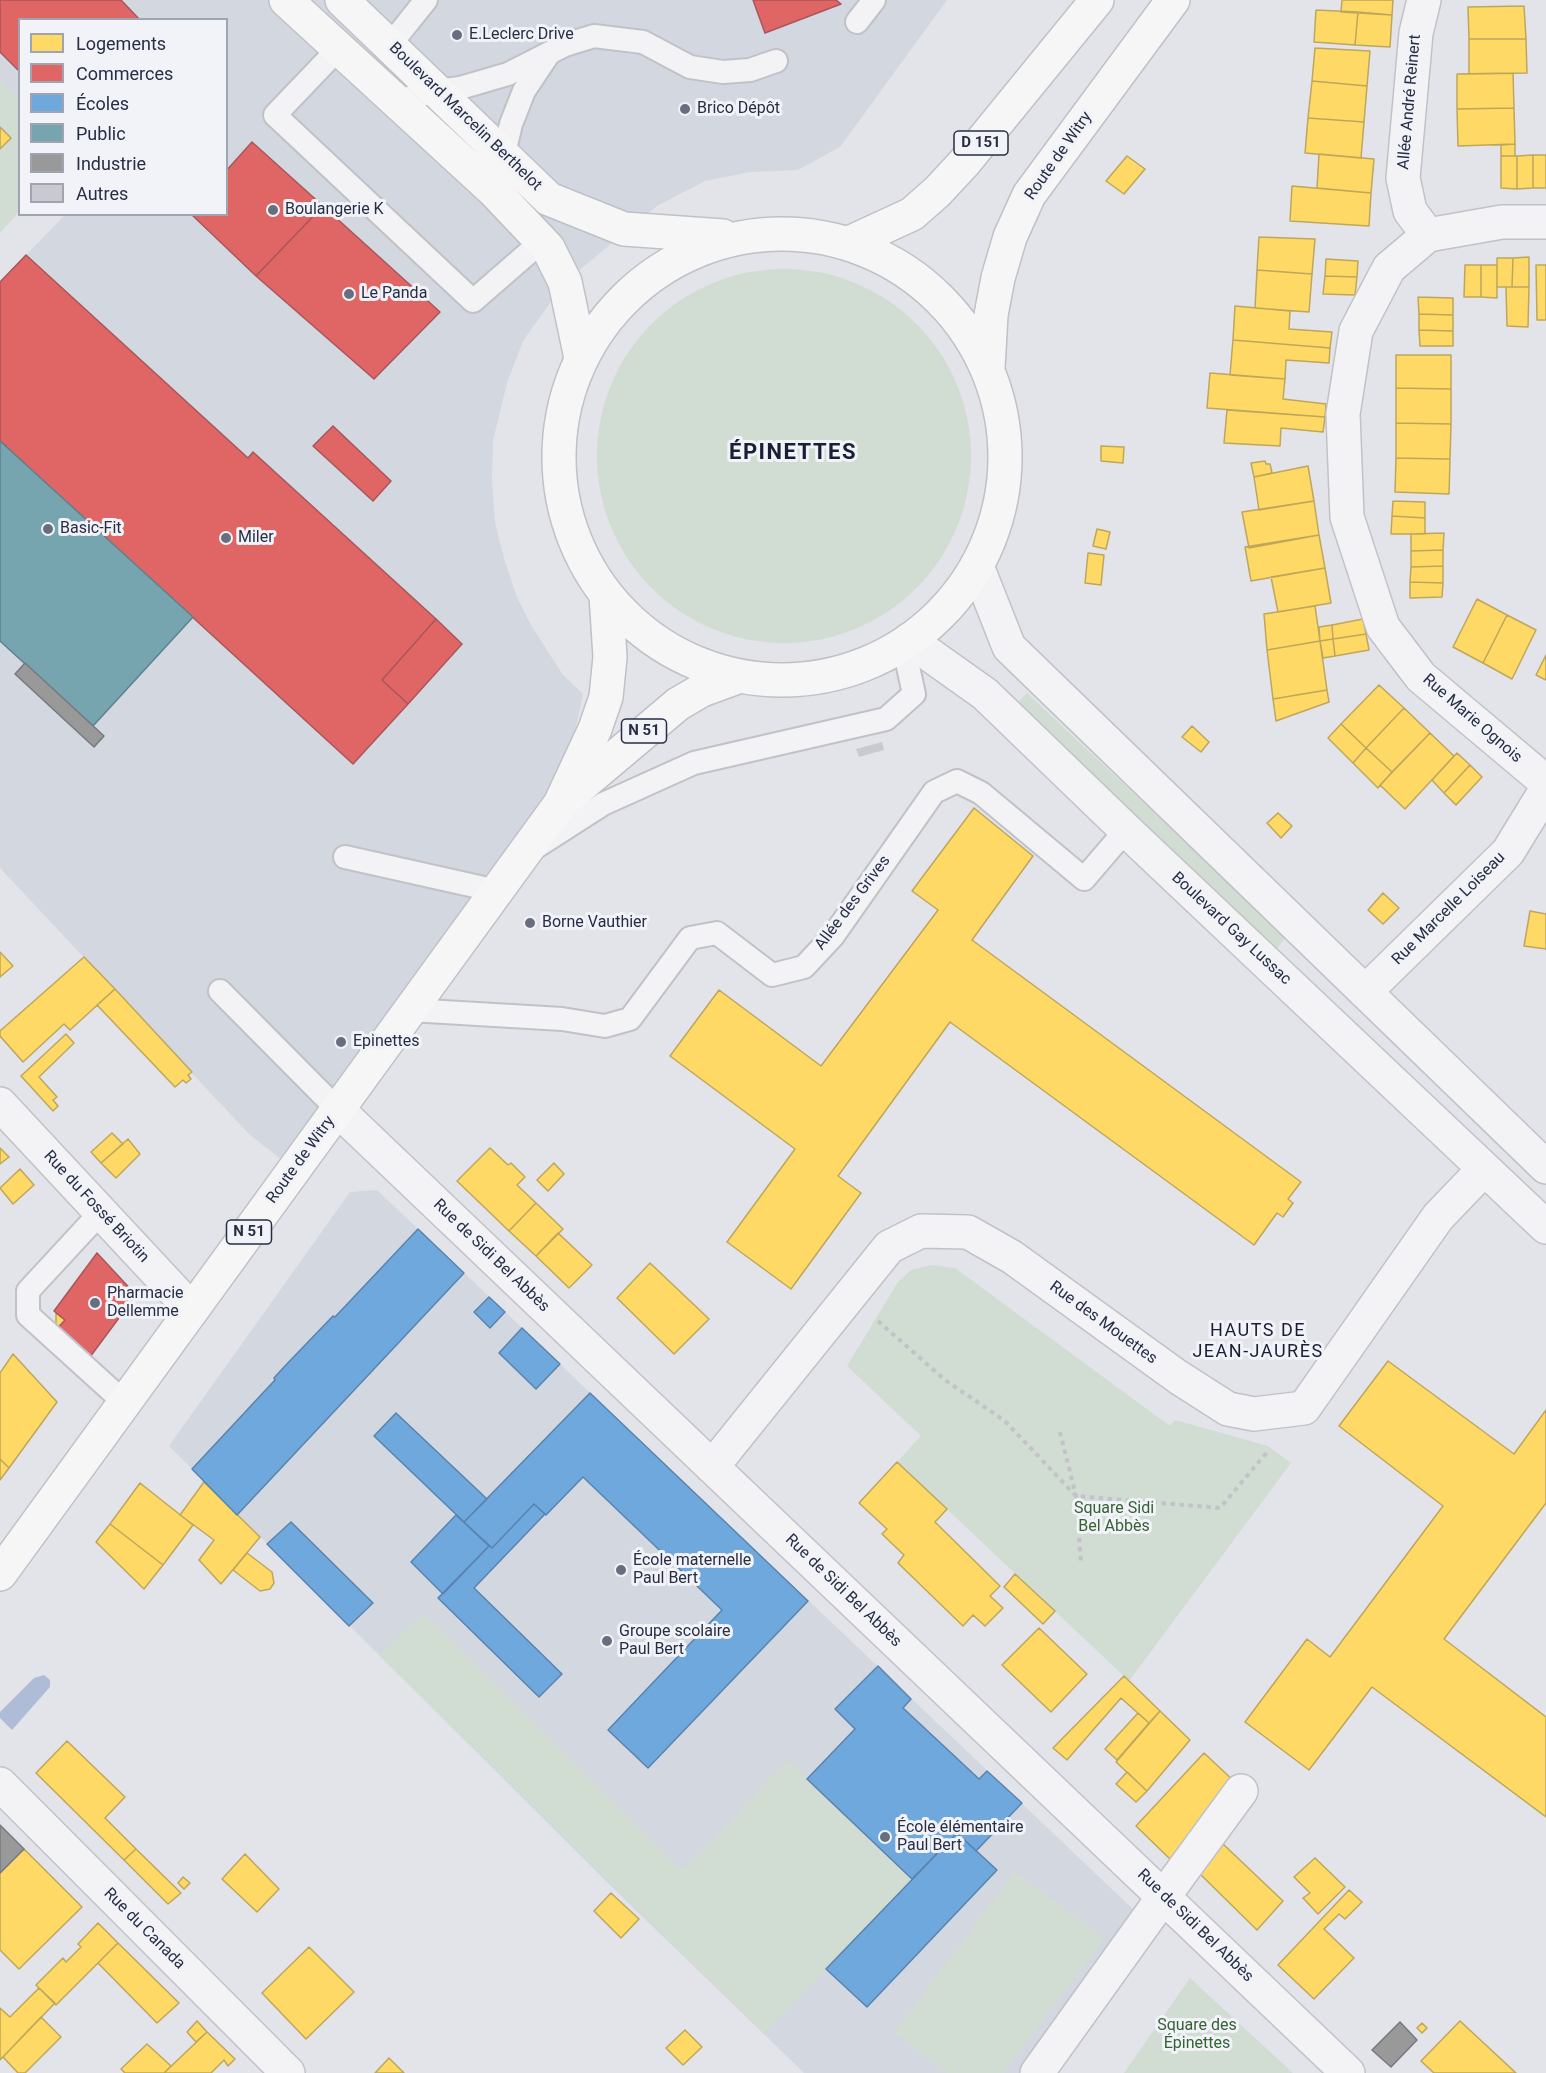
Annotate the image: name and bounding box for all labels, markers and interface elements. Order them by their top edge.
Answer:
legend [18,18,228,216]
place label: E.Leclerc Drive [469,25,574,45]
marker: E.Leclerc Drive [450,28,464,42]
text: Logements [76,33,166,54]
street label: Allée André Reinert [1395,34,1425,170]
street label: Boulevard Marcelin Berthelot [385,39,545,195]
text: Commerces [76,63,173,84]
text: Écoles [76,93,129,114]
place label: Brico Dépôt [697,99,780,119]
marker: Brico Dépôt [678,102,692,116]
street label: Route de Witry [1021,108,1097,204]
text: Public [76,123,126,144]
road number: D 151 [954,131,1008,155]
text: Industrie [76,153,146,174]
text: Autres [76,183,128,204]
place label: Boulangerie K [285,200,384,220]
marker: Boulangerie K [266,203,280,217]
place label: Le Panda [361,284,427,304]
marker: Le Panda [342,287,356,301]
district label: ÉPINETTES [729,440,857,466]
place label: Basic-Fit [60,519,122,539]
marker: Basic-Fit [41,522,55,536]
place label: Miler [238,528,274,548]
marker: Miler [219,531,233,545]
street label: Rue Marie Ognois [1418,671,1526,767]
road number: N 51 [622,719,666,743]
street label: Rue Marcelle Loiseau [1388,848,1510,970]
street label: Allée des Grives [811,852,895,954]
street label: Boulevard Gay Lussac [1167,869,1295,989]
place label: Borne Vauthier [542,913,647,933]
marker: Borne Vauthier [523,916,537,930]
place label: Epinettes [353,1032,420,1052]
marker: Epinettes [334,1035,348,1049]
street label: Route de Witry [263,1113,339,1207]
street label: Rue du Fossé Briotin [39,1147,153,1267]
street label: Rue de Sidi Bel Abbès [429,1195,553,1317]
road number: N 51 [226,1220,272,1244]
street label: Rue des Mouettes [1045,1277,1161,1369]
place label: Pharmacie Dellemme [107,1284,184,1322]
marker: Pharmacie Dellemme [88,1296,102,1310]
district label: HAUTS DE JEAN-JAURÈS [1192,1320,1324,1362]
park label: Square Sidi Bel Abbès [1074,1499,1154,1537]
street label: Rue de Sidi Bel Abbès [781,1530,905,1652]
place label: École maternelle Paul Bert [633,1551,751,1589]
marker: École maternelle Paul Bert [614,1563,628,1577]
place label: Groupe scolaire Paul Bert [619,1622,731,1660]
marker: Groupe scolaire Paul Bert [600,1634,614,1648]
place label: École élémentaire Paul Bert [897,1818,1024,1856]
marker: École élémentaire Paul Bert [878,1830,892,1844]
street label: Rue de Sidi Bel Abbès [1133,1865,1257,1987]
street label: Rue du Canada [99,1884,189,1974]
park label: Square des Épinettes [1157,2016,1237,2054]

